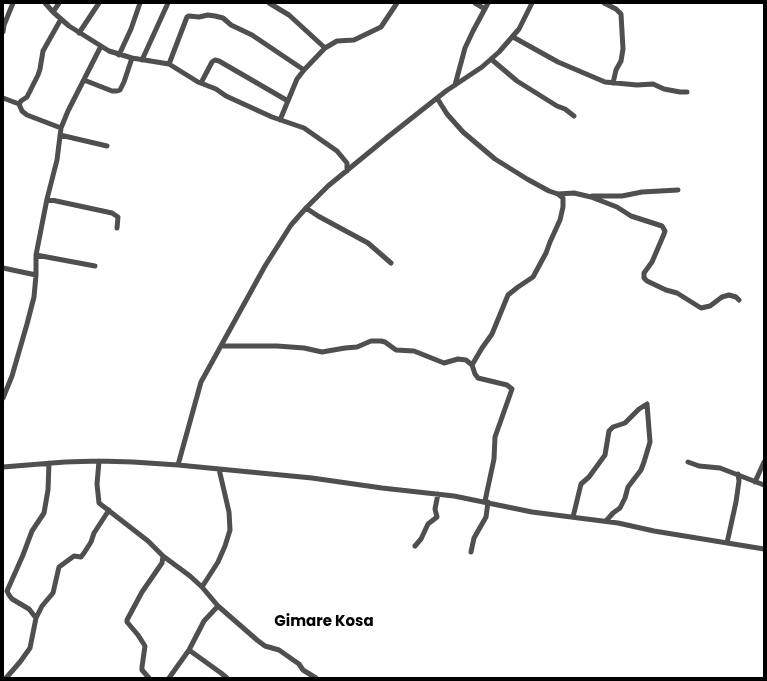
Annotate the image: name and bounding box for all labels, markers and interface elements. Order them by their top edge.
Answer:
district label: Gimare Kosa [274,613,374,631]

